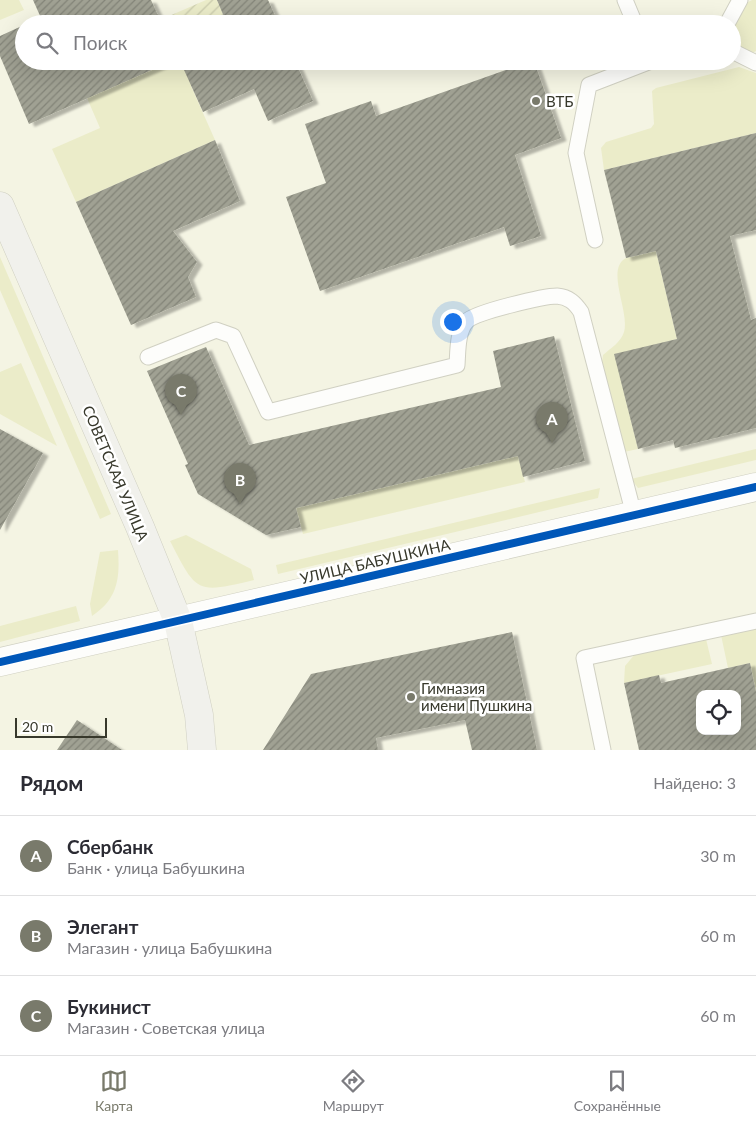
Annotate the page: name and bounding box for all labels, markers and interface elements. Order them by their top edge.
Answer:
search box [15,15,741,70]
icon: search [33,29,61,57]
text: Поиск [73,31,127,54]
place label: ВТБ [546,92,574,110]
marker: ВТБ [530,95,542,107]
your location [440,309,466,335]
pin: C [165,374,197,415]
pin: A [536,402,568,443]
street label: СОВЕТСКАЯ УЛИЦА [79,403,153,544]
pin: B [224,463,256,504]
street label: УЛИЦА БАБУШКИНА [298,535,453,587]
place label: Гимназия имени Пушкина [421,679,532,714]
map controls [696,690,741,735]
button: locate [696,690,741,735]
marker: Гимназия имени Пушкина [405,691,417,703]
scale bar [15,715,108,738]
text: 20 m [22,718,53,735]
text: Рядом [20,770,83,795]
text: Найдено: 3 [653,773,736,792]
text: Сбербанк [67,835,153,858]
text: A [30,846,42,865]
text: 30 m [700,846,736,865]
text: Банк · улица Бабушкина [67,858,245,877]
text: Элегант [67,915,138,938]
text: B [31,926,41,945]
text: 60 m [700,926,736,945]
text: Магазин · улица Бабушкина [67,938,272,957]
text: Букинист [67,995,151,1018]
text: C [31,1006,41,1025]
text: 60 m [700,1006,736,1025]
text: Магазин · Советская улица [67,1018,265,1037]
tab: Карта [95,1067,133,1114]
tab: Маршрут [323,1067,384,1114]
tab: Сохранённые [574,1067,661,1114]

